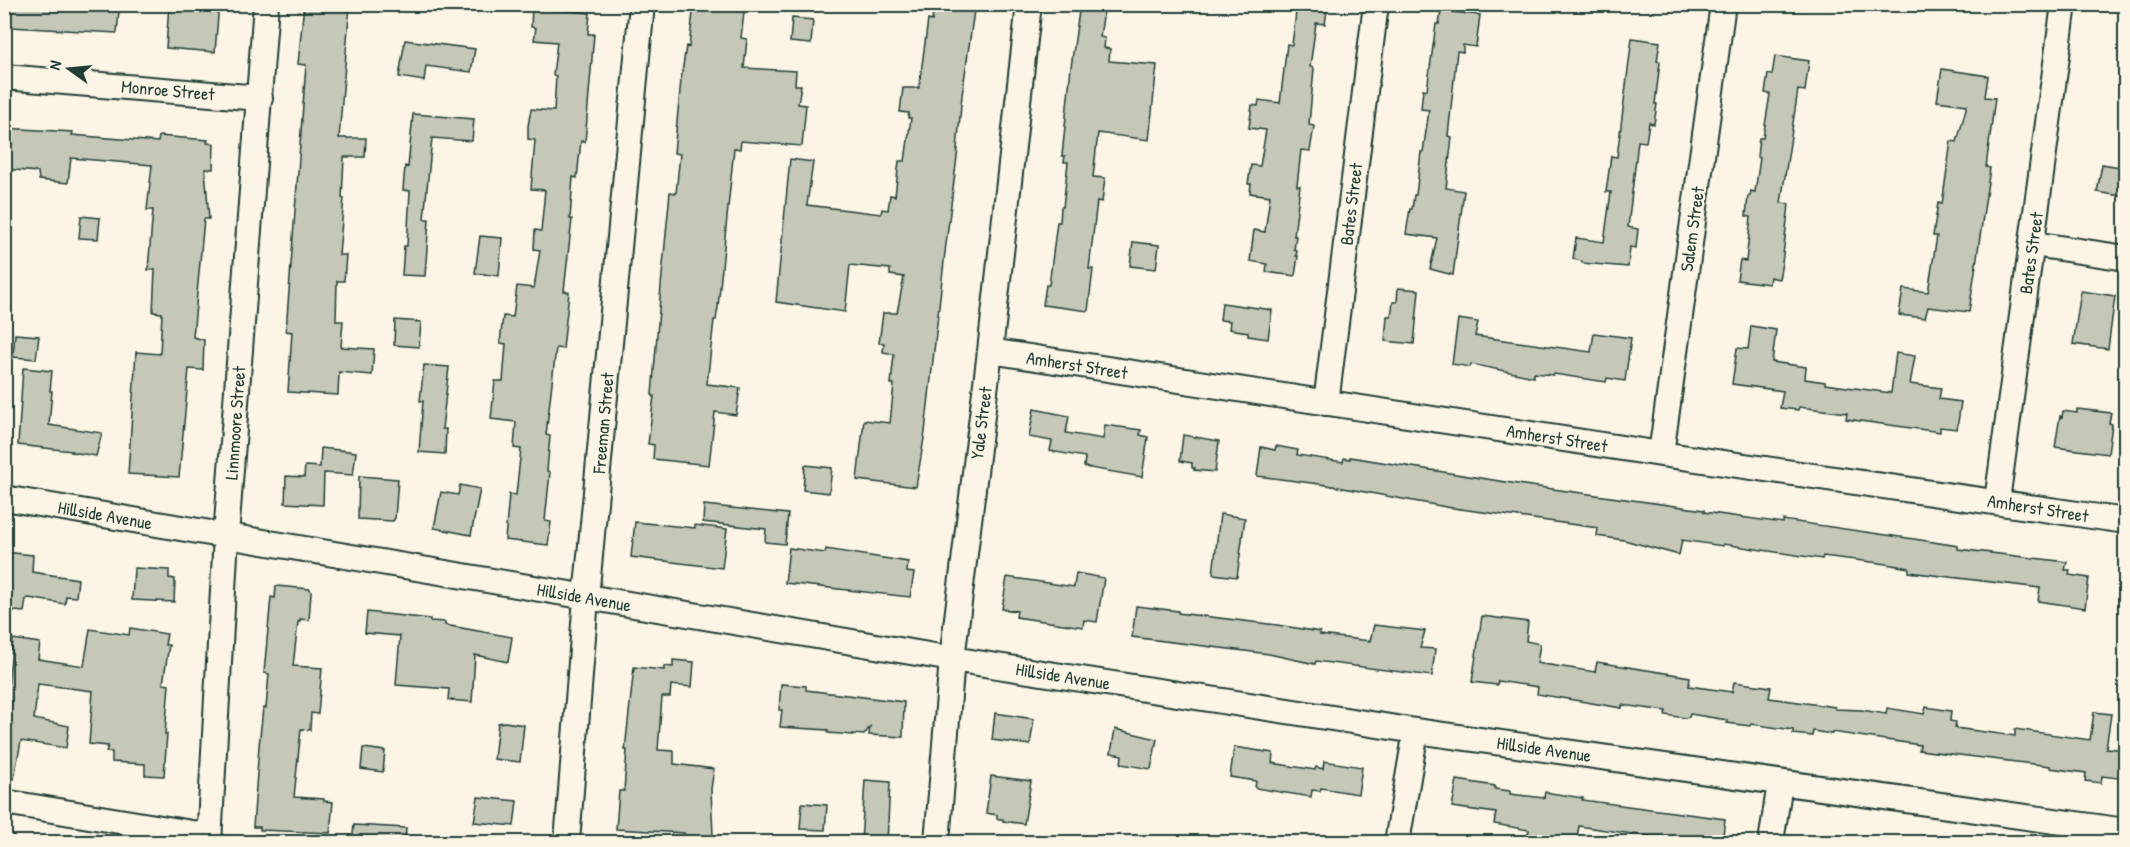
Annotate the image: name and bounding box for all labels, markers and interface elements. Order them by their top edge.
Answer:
north arrow [39,39,99,99]
text: N [43,58,66,72]
street label: Monroe Street [120,73,216,107]
street label: Bates Street [1334,161,1369,246]
street label: Salem Street [1674,184,1710,273]
street label: Bates Street [2013,210,2049,296]
street label: Amherst Street [1025,345,1130,385]
street label: Linnmoore Street [219,365,251,481]
street label: Freeman Street [586,371,620,476]
street label: Yale Street [964,384,998,461]
street label: Amherst Street [1505,418,1610,458]
street label: Amherst Street [1986,488,2091,528]
street label: Hillside Avenue [56,494,154,536]
street label: Hillside Avenue [535,576,633,618]
street label: Hillside Avenue [1014,656,1112,696]
street label: Hillside Avenue [1495,730,1593,768]

